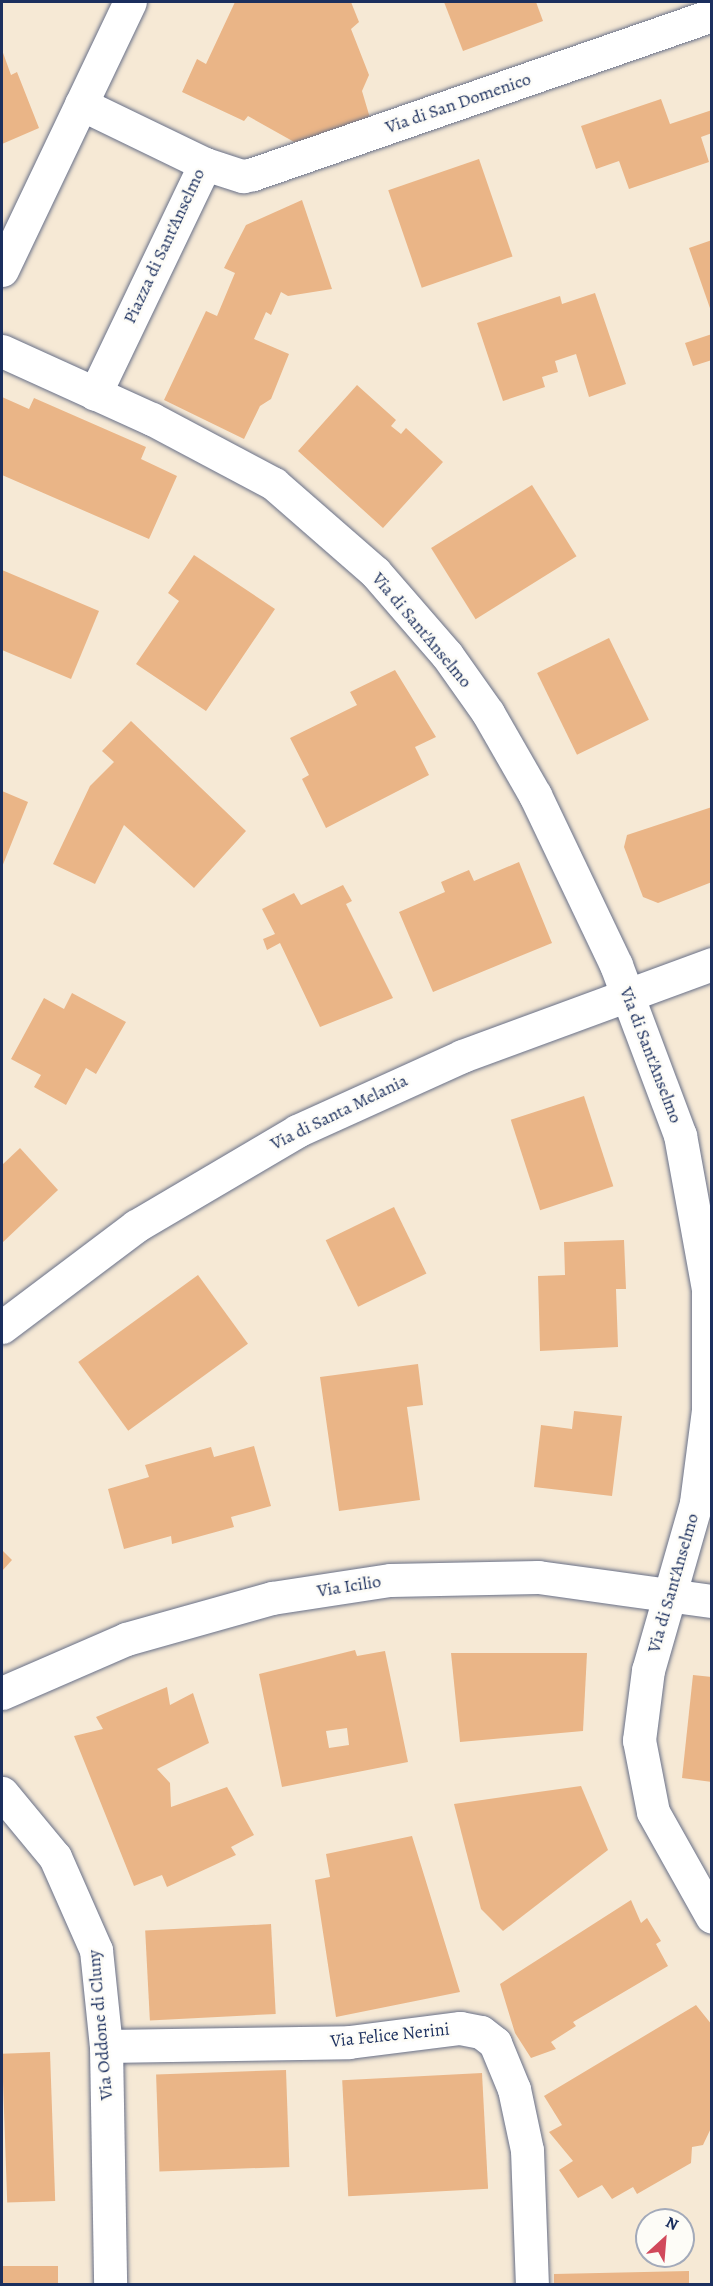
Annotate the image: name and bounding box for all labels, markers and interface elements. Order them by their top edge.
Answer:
street label: Via di San Domenico [382,68,534,138]
street label: Piazza di Sant'Anselmo [119,165,209,327]
street label: Via di Sant'Anselmo [367,568,477,692]
street label: Via di Sant'Anselmo [615,984,687,1126]
street label: Via di Santa Melania [267,1069,411,1155]
street label: Via di Sant'Anselmo [643,1511,703,1655]
street label: Via Icilio [315,1570,383,1602]
street label: Via Oddone di Cluny [83,1949,117,2101]
street label: Via Felice Nerini [329,2018,451,2052]
north arrow [635,2208,695,2268]
text: N [662,2211,682,2236]

